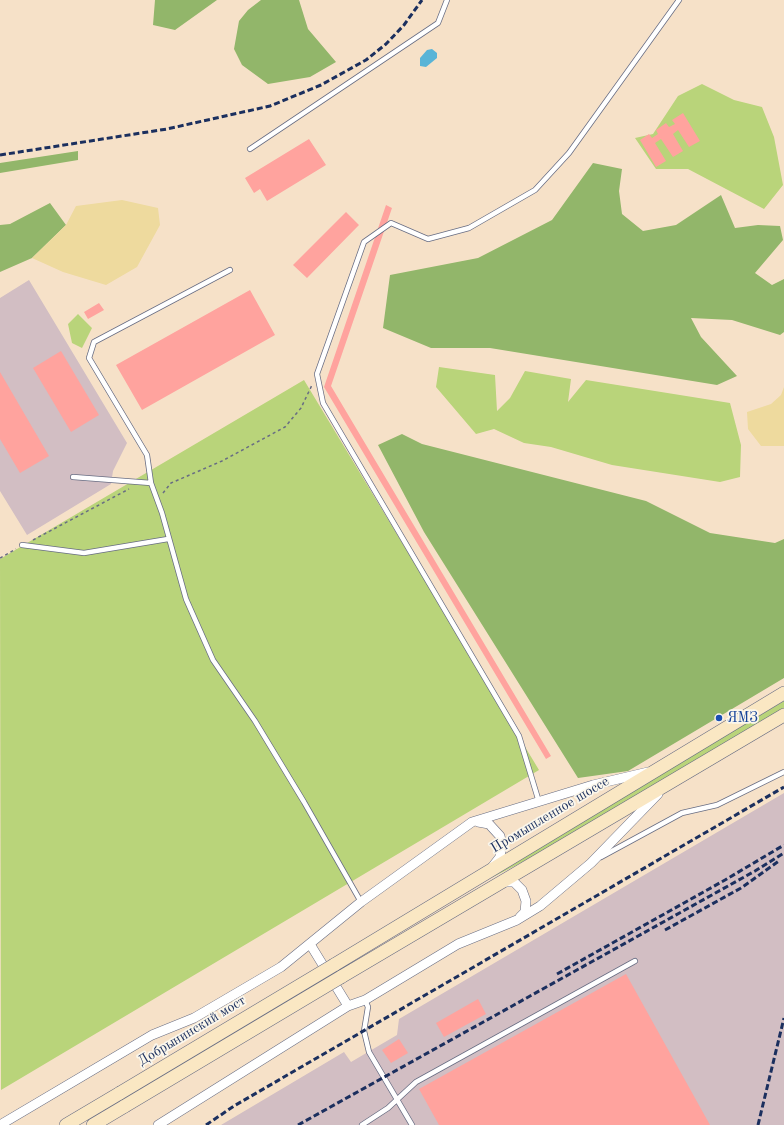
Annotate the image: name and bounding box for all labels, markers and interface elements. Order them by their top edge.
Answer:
place label: ЯМЗ [727,710,758,726]
marker: ЯМЗ [714,713,724,723]
street label: Промышленное шоссе [488,773,612,857]
street label: Добрынинский мост [135,992,249,1070]

